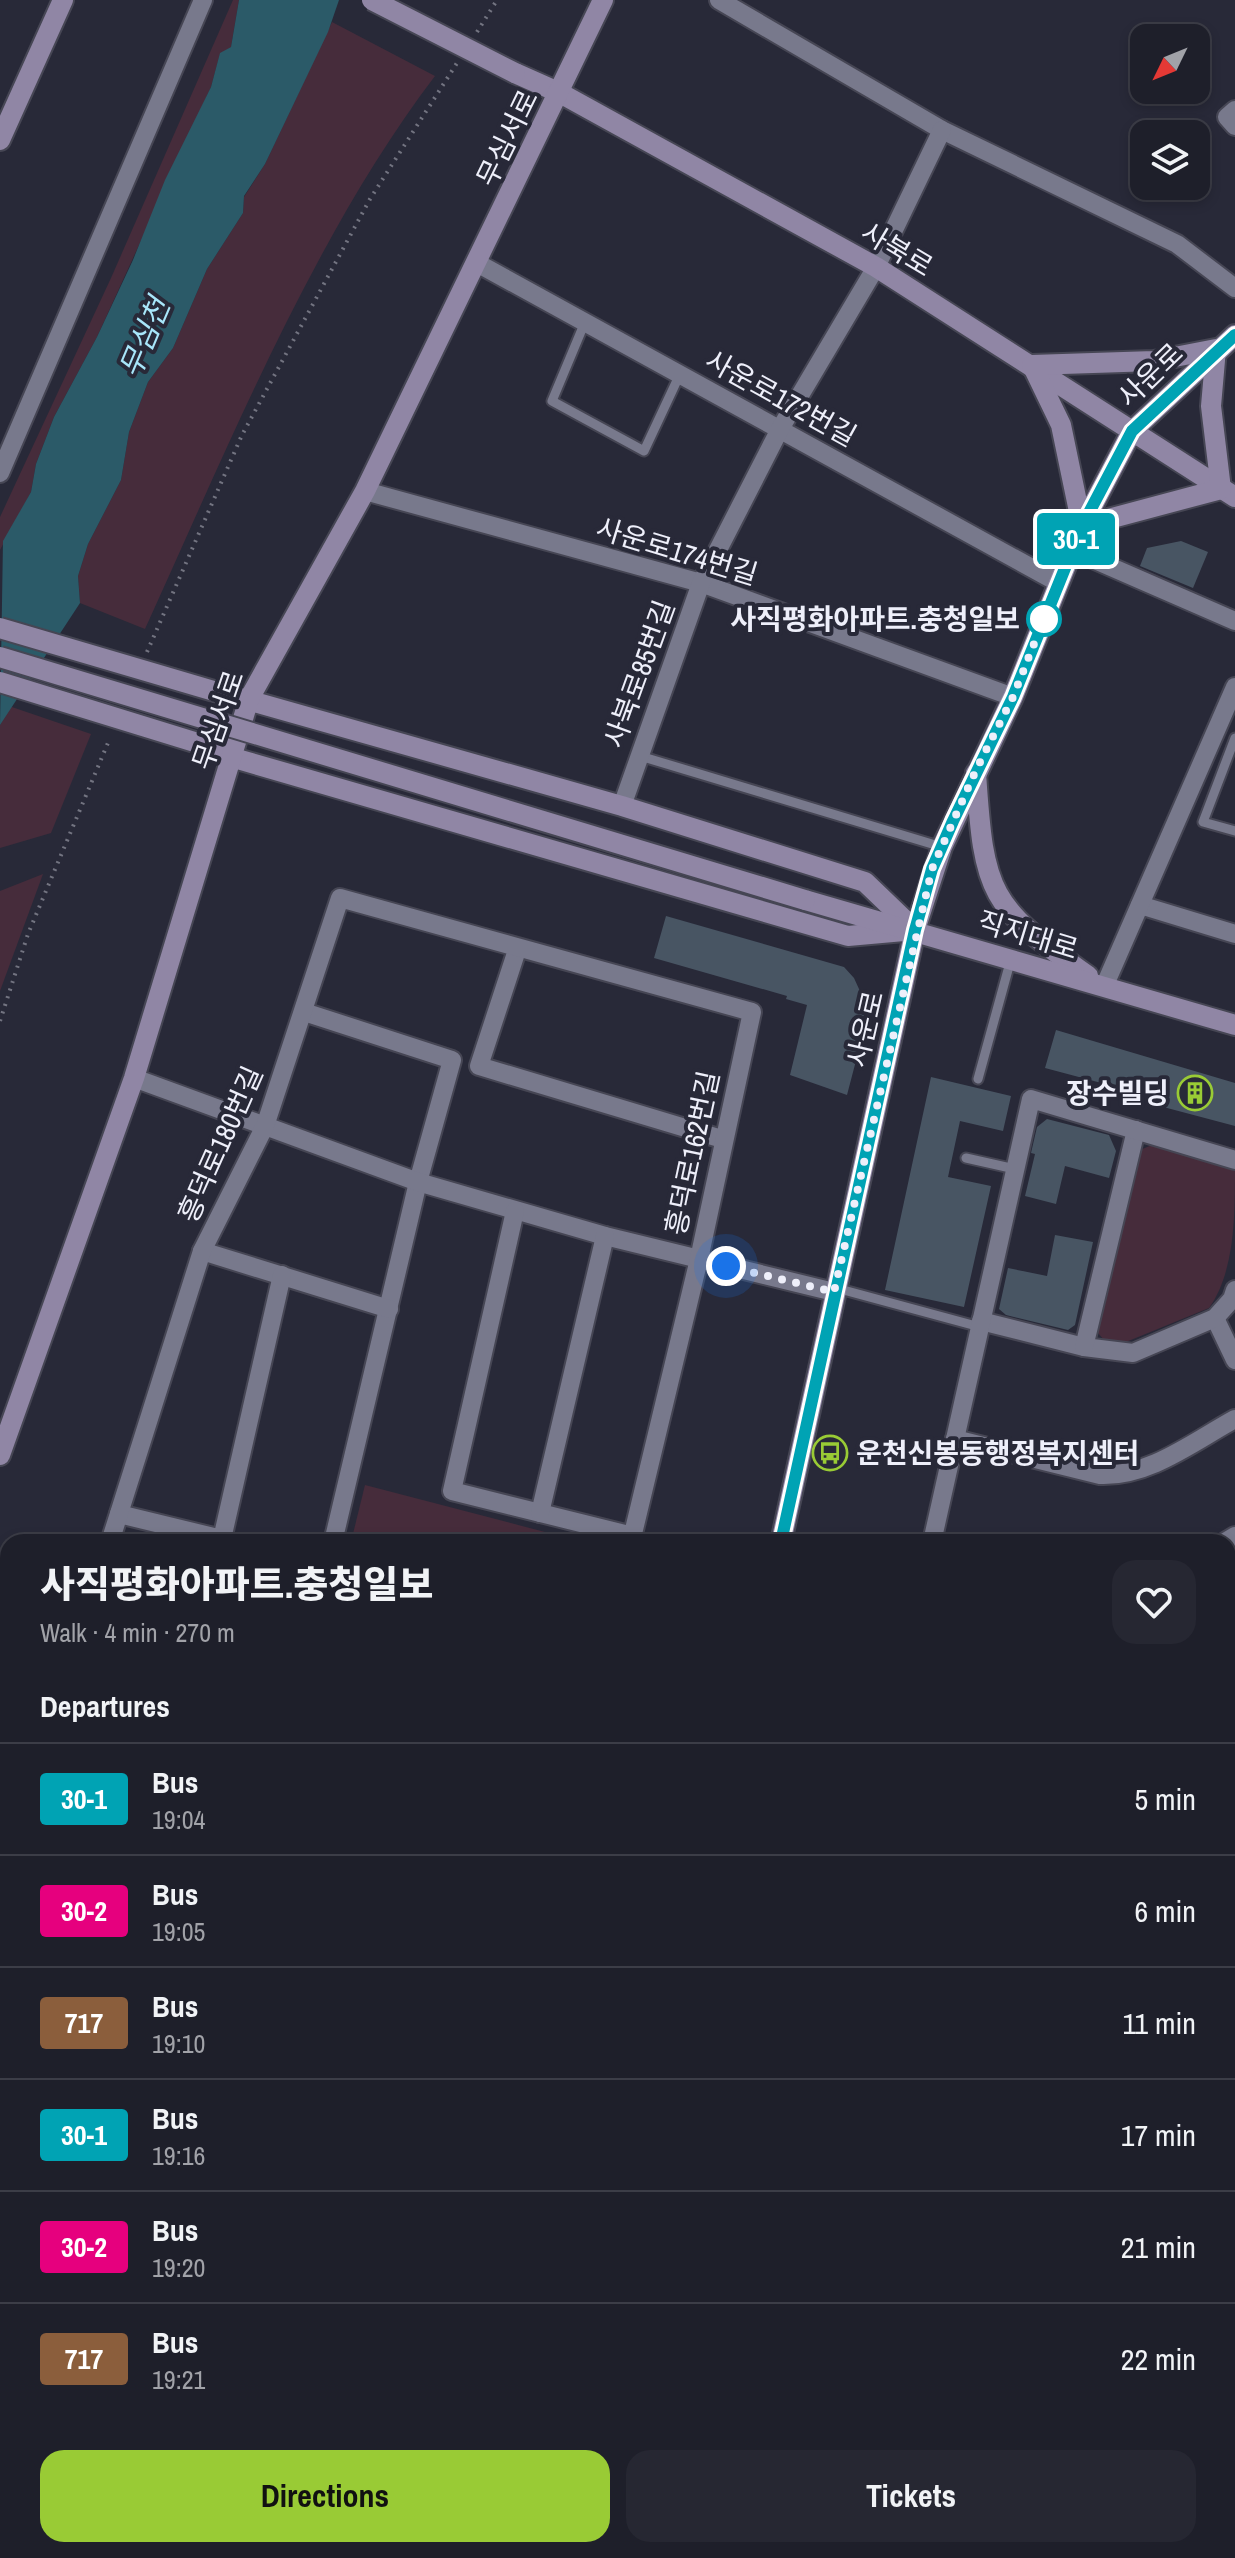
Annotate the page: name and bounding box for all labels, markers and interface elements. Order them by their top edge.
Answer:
north arrow [1130,24,1210,104]
map controls [1130,24,1210,200]
street label: 무심서로 [467,83,547,193]
button: layers [1130,120,1210,200]
street label: 사북로 [854,213,940,285]
water label: 무심천 [109,289,180,384]
street label: 사운로 [1109,334,1191,416]
street label: 사운로172번길 [699,341,863,455]
street label: 사운로174번길 [592,508,762,594]
line badge: 30-1 [1020,513,1132,565]
text: 30-1 [1053,520,1099,558]
street label: 사북로85번길 [595,595,683,753]
place label: 사직평화아파트.충청일보 [730,600,1020,638]
marker: 사직평화아파트.충청일보 [1027,602,1061,636]
street label: 무심서로 [183,665,253,775]
street label: 직지대로 [973,902,1083,968]
street label: 사운로 [838,987,892,1071]
street label: 흥덕로180번길 [169,1060,271,1228]
street label: 흥덕로162번길 [656,1067,728,1239]
place label: 장수빌딩 [1066,1074,1169,1112]
building icon: 장수빌딩 [1176,1074,1214,1112]
your location [706,1246,746,1286]
bus stop icon: 운천신봉동행정복지센터 [811,1434,849,1472]
place label: 운천신봉동행정복지센터 [856,1434,1139,1472]
text: 사직평화아파트.충청일보 [40,1559,433,1610]
button: heart [1112,1560,1196,1644]
text: Walk · 4 min · 270 m [40,1615,235,1650]
text: Departures [40,1686,170,1726]
text: Bus [152,1762,198,1802]
text: 5 min [1134,1779,1196,1819]
text: 30-1 [61,1780,107,1818]
text: 19:04 [152,1802,205,1837]
text: Bus [152,1874,198,1914]
text: 6 min [1134,1891,1196,1931]
text: 30-2 [61,1892,107,1930]
text: 19:05 [152,1914,205,1949]
text: Bus [152,1986,198,2026]
text: 11 min [1123,2003,1196,2043]
text: 717 [65,2004,103,2042]
text: 19:10 [152,2026,205,2061]
text: Bus [152,2098,198,2138]
text: 17 min [1121,2115,1196,2155]
text: 30-1 [61,2116,107,2154]
text: 19:16 [152,2138,205,2173]
text: Bus [152,2210,198,2250]
text: 21 min [1121,2227,1196,2267]
text: 30-2 [61,2228,107,2266]
text: 19:20 [152,2250,205,2285]
text: Bus [152,2322,198,2362]
text: 22 min [1121,2339,1196,2379]
text: 717 [65,2340,103,2378]
text: 19:21 [152,2362,205,2397]
button: Directions [40,2450,610,2542]
button: Tickets [626,2450,1196,2542]

